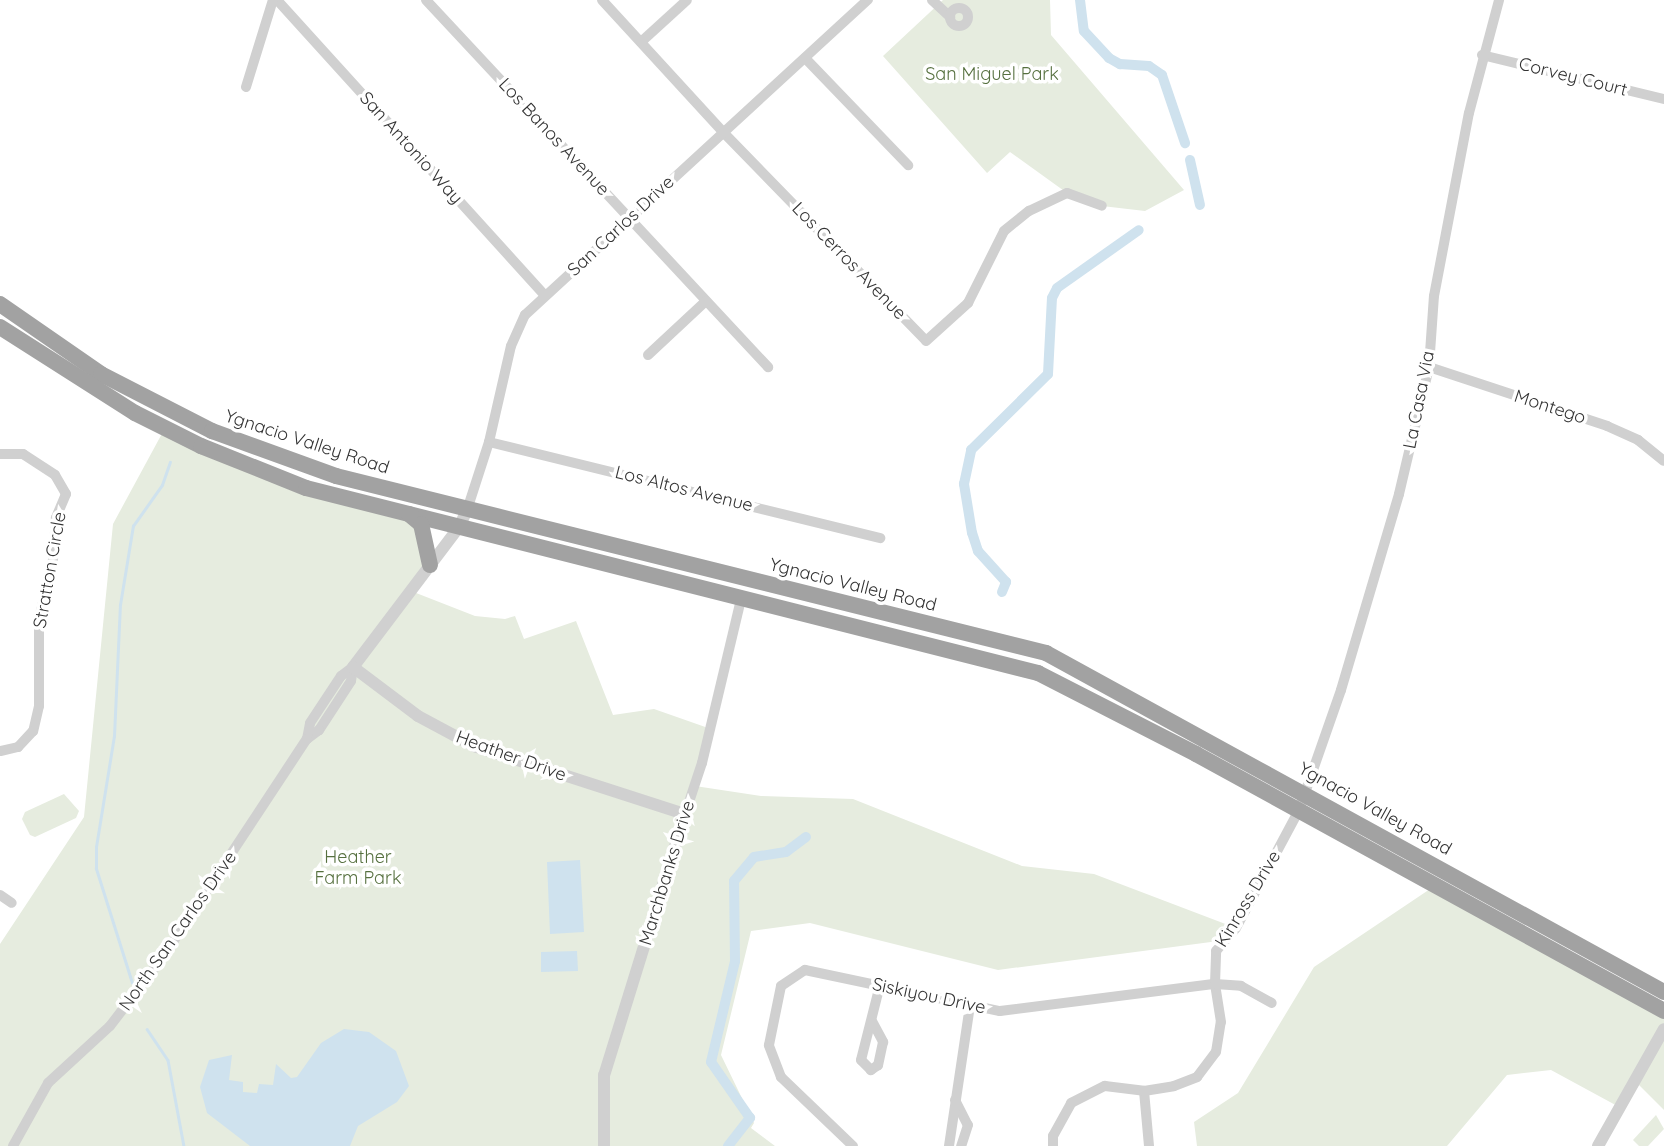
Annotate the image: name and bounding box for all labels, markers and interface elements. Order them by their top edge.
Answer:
street label: Corvey Court [1517,53,1629,101]
park label: San Miguel Park [925,63,1059,85]
street label: Los Banos Avenue [494,74,614,200]
street label: San Antonio Way [355,87,467,209]
street label: San Carlos Drive [563,171,679,281]
street label: Los Cerros Avenue [787,198,911,324]
street label: La Casa Via [1399,349,1439,451]
street label: Montego [1511,385,1589,429]
street label: Ygnacio Valley Road [222,405,392,479]
street label: Los Altos Avenue [613,461,755,517]
street label: Stratton Circle [29,510,71,630]
street label: Ygnacio Valley Road [767,554,939,616]
street label: Heather Drive [453,726,569,786]
street label: Ygnacio Valley Road [1295,758,1455,860]
street label: Marchbanks Drive [635,798,699,948]
street label: North San Carlos Drive [115,847,241,1015]
park label: Heather Farm Park [314,847,402,890]
street label: Kinross Drive [1211,847,1285,951]
street label: Siskiyou Drive [870,973,988,1019]

